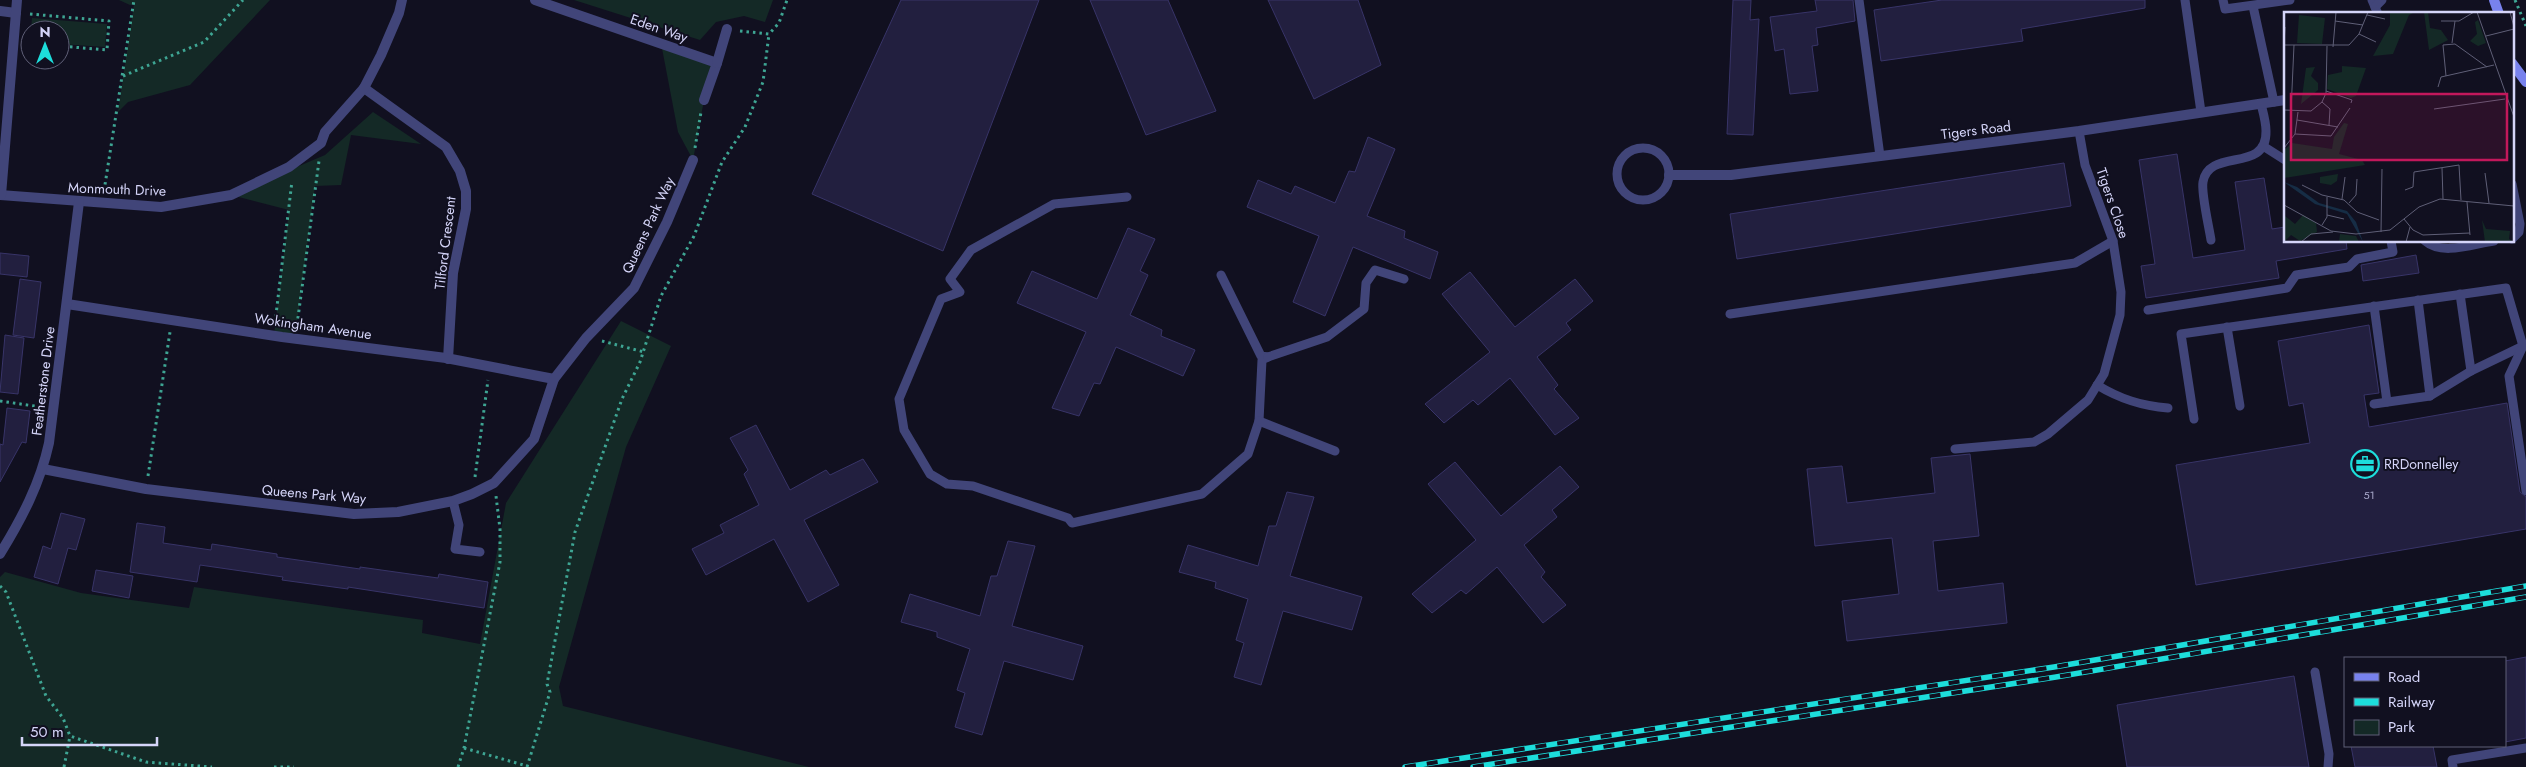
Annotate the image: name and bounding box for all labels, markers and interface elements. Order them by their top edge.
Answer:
street label: Eden Way [628,9,691,47]
inset map [2284,12,2514,242]
north arrow [20,20,70,70]
text: N [39,22,51,42]
street label: Tigers Road [1940,116,2012,144]
street label: Tigers Close [2092,165,2134,241]
street label: Queens Park Way [617,173,679,277]
street label: Monmouth Drive [68,177,166,201]
street label: Tilford Crescent [429,195,461,291]
street label: Wokingham Avenue [253,308,373,344]
street label: Featherstone Drive [26,325,60,437]
office icon: RRDonnelley [2350,449,2380,479]
place label: RRDonnelley [2384,454,2459,474]
street label: Queens Park Way [261,479,368,509]
house number: 51 [2363,487,2375,503]
legend [2344,657,2506,747]
text: Road [2388,666,2420,688]
text: Railway [2388,691,2435,713]
scale bar [22,714,158,746]
text: Park [2388,716,2415,738]
text: 50 m [30,721,64,743]

